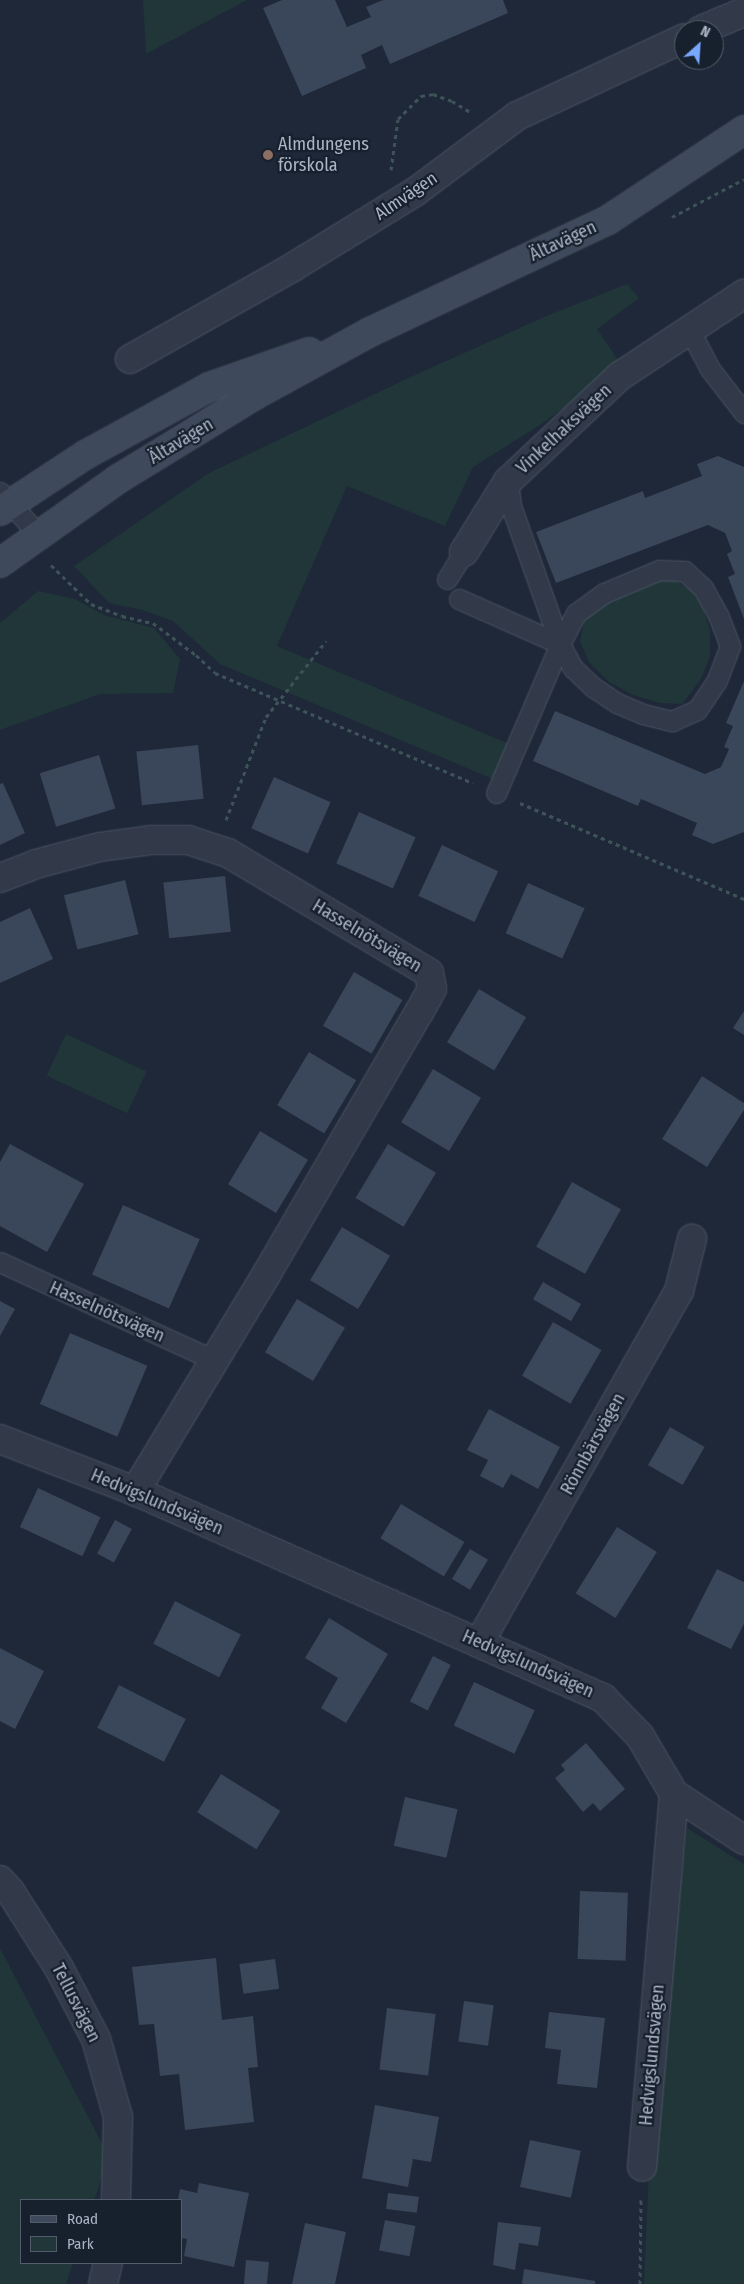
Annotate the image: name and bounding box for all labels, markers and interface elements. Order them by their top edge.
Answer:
north arrow [674,20,724,70]
text: N [698,22,713,41]
place label: Almdungens förskola [278,134,369,176]
marker: Almdungens förskola [262,149,274,161]
street label: Almvägen [371,167,441,225]
street label: Ältavägen [526,216,600,266]
street label: Vinkelhaksvägen [512,379,616,479]
street label: Ältavägen [145,413,217,469]
street label: Hasselnötsvägen [308,895,426,977]
street label: Hasselnötsvägen [46,1277,168,1347]
street label: Rönnbärsvägen [556,1390,630,1498]
street label: Hedvigslundsvägen [88,1464,226,1540]
street label: Hedvigslundsvägen [459,1625,597,1703]
street label: Tellusvägen [47,1960,105,2046]
street label: Hedvigslundsvägen [635,1983,669,2127]
legend [20,2199,182,2264]
text: Road [67,2210,98,2228]
text: Park [67,2235,94,2253]

